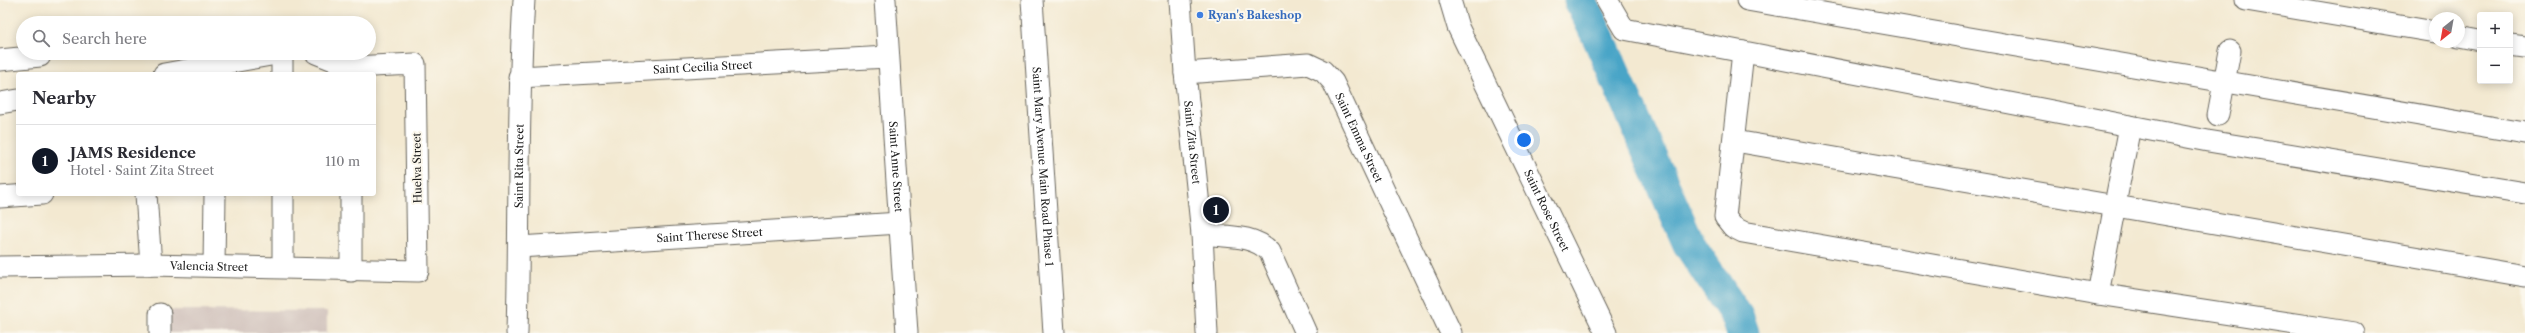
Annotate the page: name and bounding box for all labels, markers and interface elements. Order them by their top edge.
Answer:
place label: Ryan's Bakeshop [1208,8,1302,22]
marker: Ryan's Bakeshop [1195,10,1205,20]
north arrow [2429,12,2465,48]
map controls [2477,12,2513,84]
button: + [2477,12,2513,48]
search box [16,16,376,60]
icon: search [30,27,52,49]
text: Search here [62,29,147,48]
button: − [2477,48,2513,84]
street label: Saint Cecilia Street [653,57,753,77]
street label: Saint Mary Avenue Main Road Phase 1 [1029,66,1057,267]
text: Nearby [32,88,96,108]
street label: Saint Emma Street [1332,90,1386,185]
street label: Saint Zita Street [1181,100,1204,185]
street label: Saint Anne Street [886,121,906,213]
street label: Saint Rita Street [512,124,527,208]
your location [1514,130,1534,150]
street label: Huelva Street [409,132,425,203]
text: JAMS Residence [70,143,196,162]
text: 1 [42,153,48,169]
text: 110 m [325,153,360,169]
text: Hotel · Saint Zita Street [70,162,214,178]
street label: Saint Rose Street [1521,167,1573,254]
pin: 1 [1203,195,1229,225]
street label: Saint Therese Street [656,225,763,245]
street label: Valencia Street [169,258,248,274]

